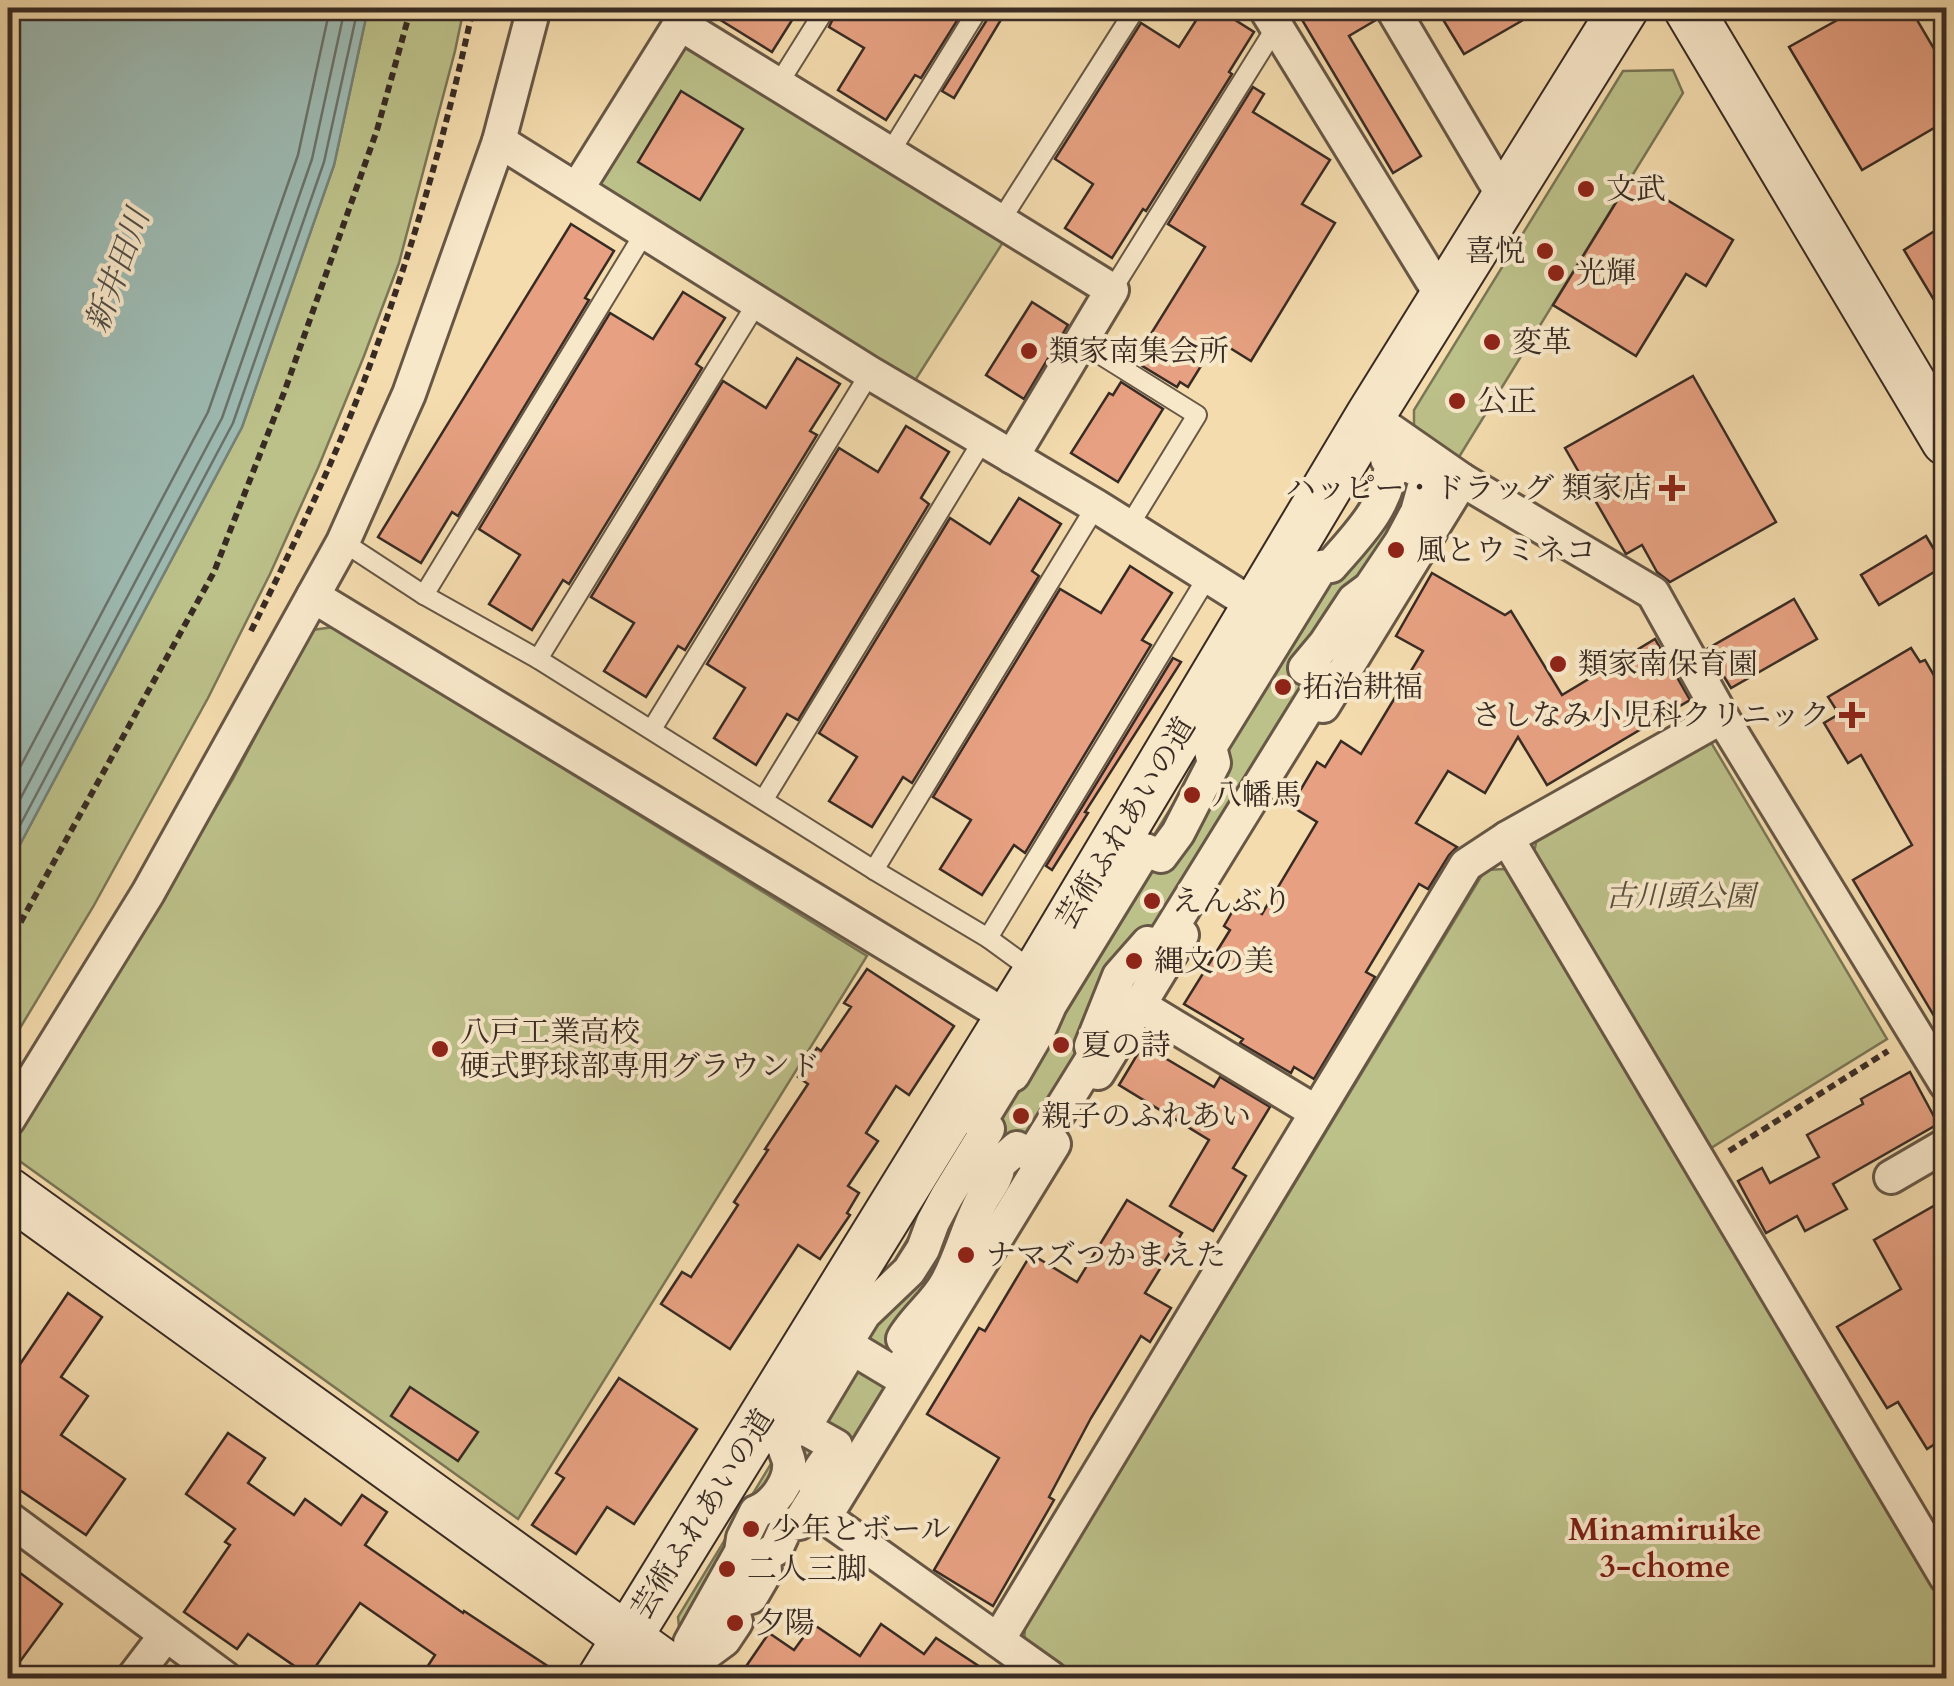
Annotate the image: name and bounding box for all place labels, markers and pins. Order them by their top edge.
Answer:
place label: 文武 [1606,169,1666,210]
marker: 文武 [1575,178,1597,200]
place label: 喜悦 [1465,231,1525,272]
marker: 喜悦 [1534,240,1556,262]
place label: 光輝 [1576,253,1636,294]
marker: 光輝 [1545,262,1567,284]
place label: 変革 [1512,322,1572,363]
place label: 類家南集会所 [1049,331,1229,372]
marker: 変革 [1481,331,1503,353]
marker: 類家南集会所 [1018,340,1040,362]
place label: 公正 [1477,381,1537,422]
marker: 公正 [1446,390,1468,412]
place label: ハッピー・ドラッグ 類家店 [1286,468,1652,509]
marker: ハッピー・ドラッグ 類家店 [1661,477,1683,499]
place label: 風とウミネコ [1416,530,1596,571]
marker: 風とウミネコ [1385,539,1407,561]
place label: 類家南保育園 [1578,644,1758,685]
marker: 類家南保育園 [1547,653,1569,675]
place label: 拓治耕福 [1303,667,1423,708]
marker: 拓治耕福 [1272,676,1294,698]
place label: さしなみ小児科クリニック [1472,695,1830,736]
marker: さしなみ小児科クリニック [1839,702,1865,728]
place label: 八幡馬 [1212,775,1302,816]
marker: 八幡馬 [1181,784,1203,806]
place label: えんぶり [1172,881,1292,922]
marker: えんぶり [1141,890,1163,912]
place label: 縄文の美 [1154,941,1274,982]
marker: 縄文の美 [1123,950,1145,972]
place label: 八戸工業高校 硬式野球部専用グラウンド [460,1012,820,1087]
place label: 夏の詩 [1081,1025,1171,1066]
marker: 夏の詩 [1050,1034,1072,1056]
marker: 八戸工業高校 硬式野球部専用グラウンド [429,1038,451,1060]
place label: 親子のふれあい [1041,1096,1251,1137]
marker: 親子のふれあい [1010,1105,1032,1127]
place label: ナマズつかまえた [986,1235,1226,1276]
marker: ナマズつかまえた [955,1244,977,1266]
place label: 少年とボール [771,1509,950,1550]
marker: 少年とボール [740,1518,762,1540]
place label: 二人三脚 [747,1549,867,1590]
marker: 二人三脚 [716,1558,738,1580]
place label: 夕陽 [755,1603,815,1644]
marker: 夕陽 [724,1612,746,1634]

